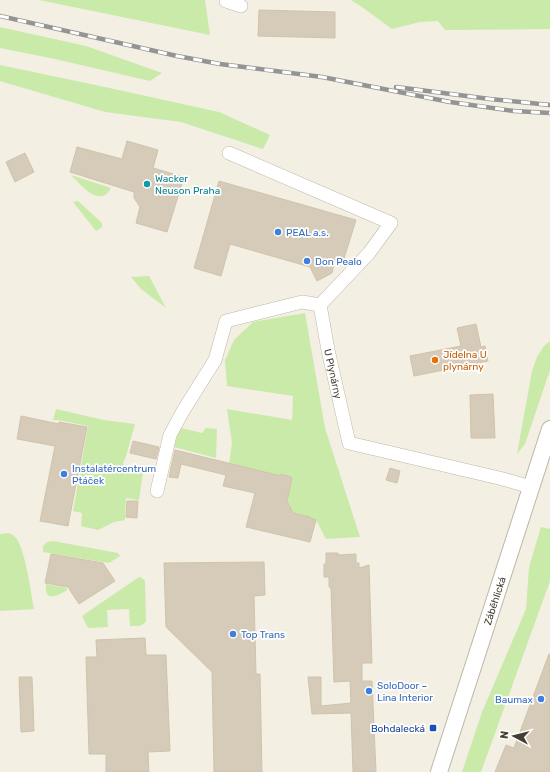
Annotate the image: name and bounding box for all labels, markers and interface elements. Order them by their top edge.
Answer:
place label: Wacker Neuson Praha [155,173,220,197]
marker: Wacker Neuson Praha [142,179,152,189]
marker: PEAL a.s. [273,227,283,237]
place label: PEAL a.s. [286,227,329,239]
marker: Don Pealo [302,256,312,266]
place label: Don Pealo [315,256,362,268]
street label: U Plynárny [321,348,344,400]
place label: Jídelna U plynárny [443,349,487,373]
marker: Jídelna U plynárny [430,355,440,365]
place label: Instalatércentrum Ptáček [72,463,156,487]
marker: Instalatércentrum Ptáček [59,469,69,479]
street label: Záběhlická [482,575,509,627]
marker: Top Trans [228,629,238,639]
place label: Top Trans [241,629,285,641]
place label: SoloDoor – Lina Interior [377,680,433,704]
marker: SoloDoor – Lina Interior [364,686,374,696]
place label: Baumax [495,694,534,706]
marker: Baumax [536,694,546,704]
north arrow [494,716,534,756]
place label: Bohdalecká [371,723,425,735]
marker: Bohdalecká [428,723,438,733]
text: N [498,730,512,740]

